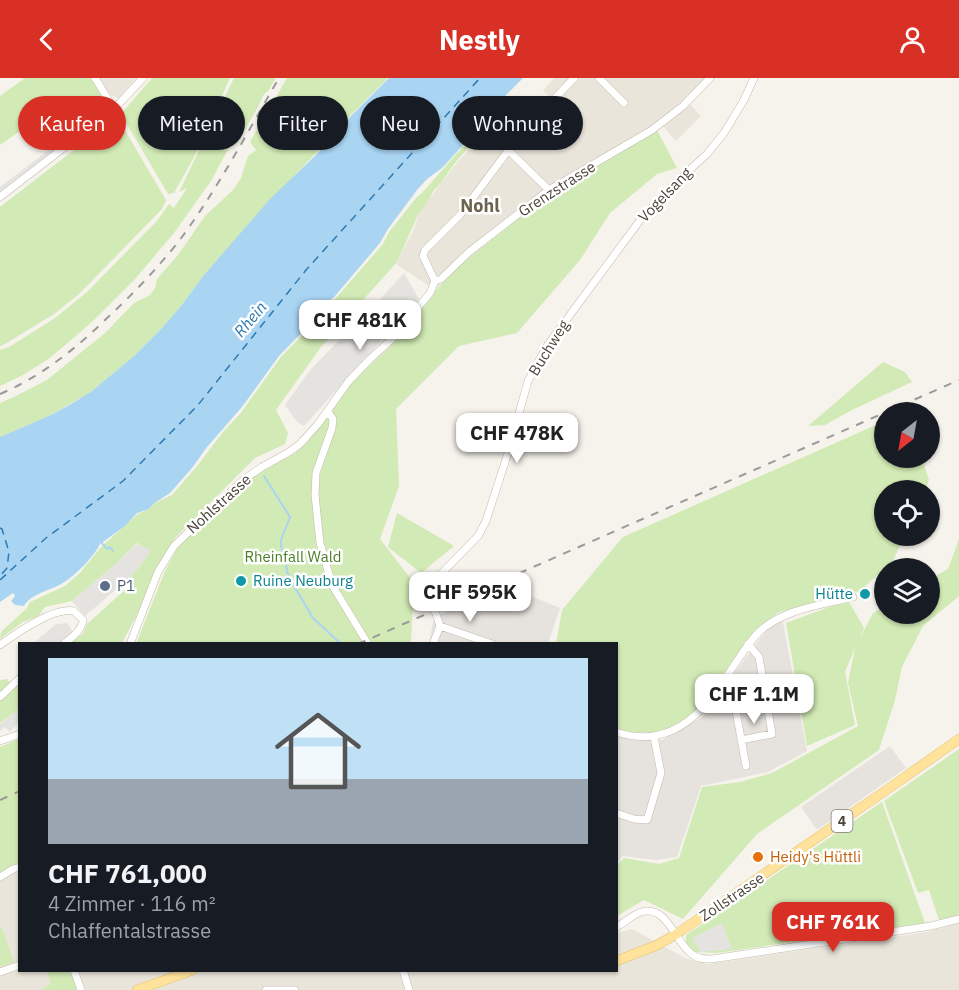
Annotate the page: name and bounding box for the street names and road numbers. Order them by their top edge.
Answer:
street label: Grenzstrasse [515,157,599,221]
street label: Vogelsang [634,163,695,226]
street label: Buchweg [524,316,573,379]
street label: Nohlstrasse [182,470,255,538]
road number: 4 [832,810,852,832]
street label: Zollstrasse [696,868,768,925]

